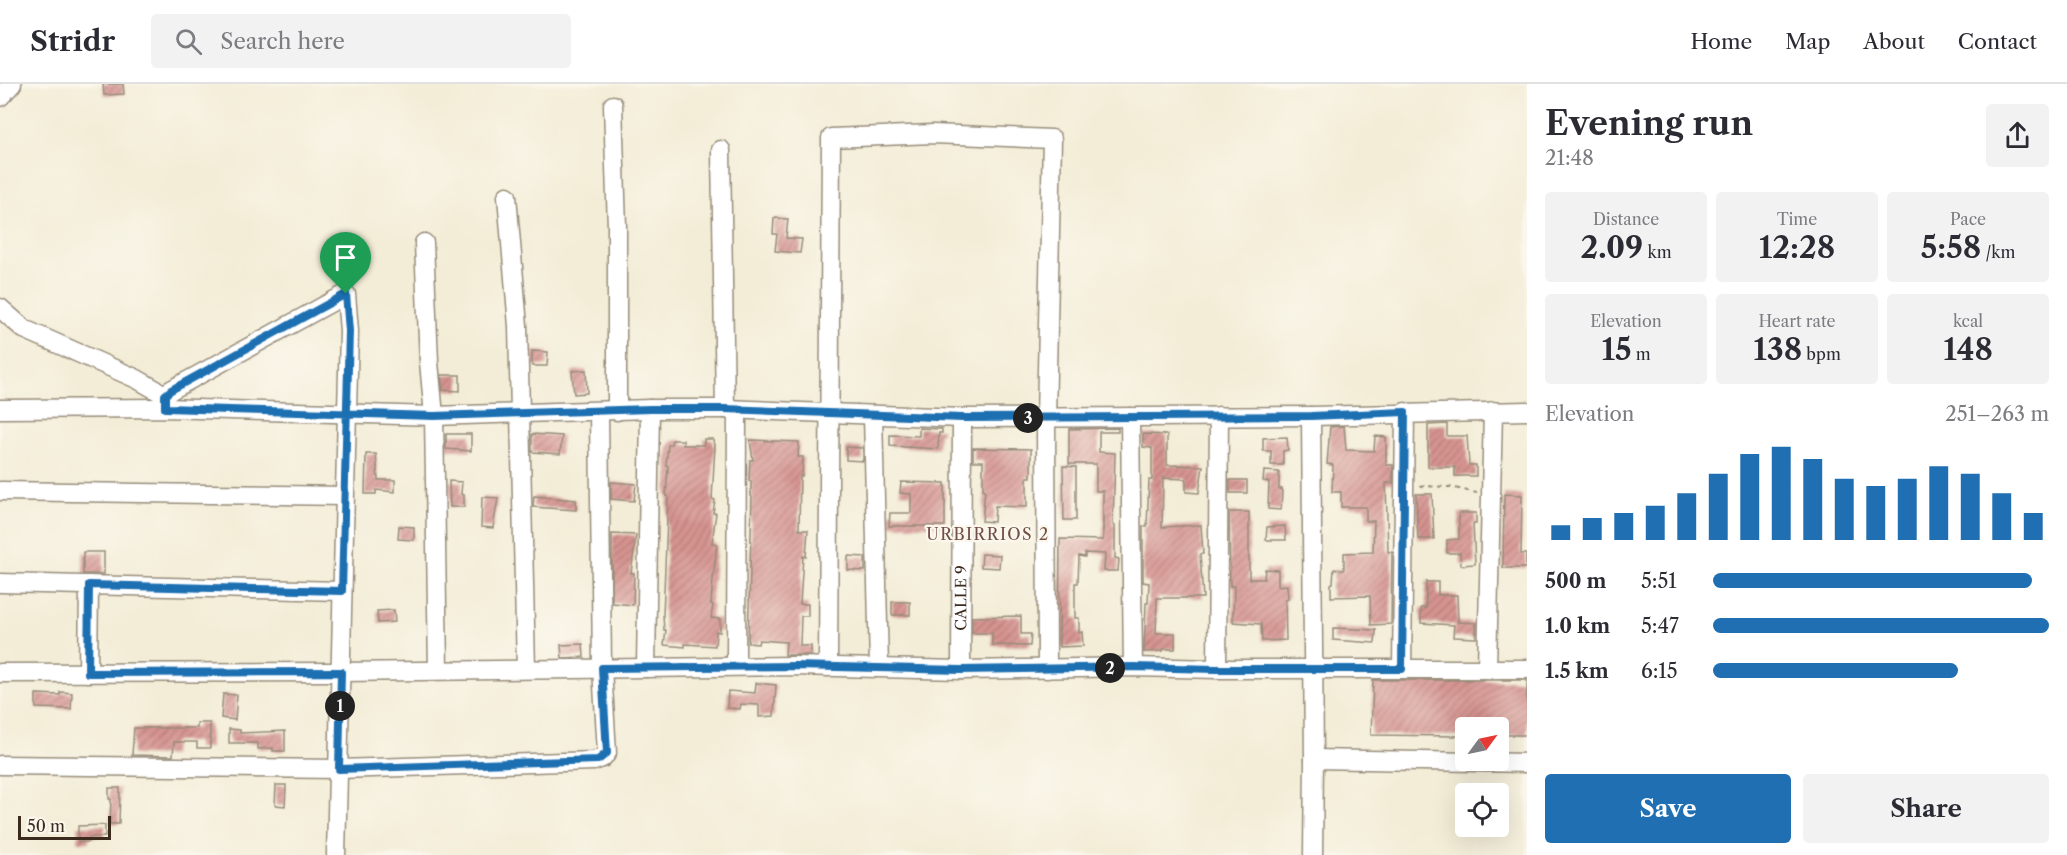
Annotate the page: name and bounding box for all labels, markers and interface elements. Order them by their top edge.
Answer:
search box [151,14,571,68]
text: Stridr [30,24,115,58]
icon: search [172,25,205,58]
text: Search here [220,28,345,55]
text: Home [1691,29,1752,54]
text: Map [1785,29,1830,54]
text: About [1863,29,1925,54]
text: Contact [1958,29,2037,54]
text: Evening run [1545,103,1753,144]
button: share [1986,104,2049,167]
text: 21:48 [1545,146,1594,170]
text: Distance [1593,209,1659,229]
text: Time [1777,209,1817,229]
text: Pace [1950,209,1986,229]
text: 2.09 [1580,229,1643,266]
text: 12:28 [1759,229,1835,266]
text: 5:58 [1921,229,1981,266]
pin [320,232,371,294]
icon: arrive [329,241,362,274]
text: km [1643,242,1672,262]
text: /km [1981,242,2015,262]
text: Elevation [1590,311,1662,331]
text: Heart rate [1758,311,1836,331]
text: kcal [1953,311,1983,331]
text: 15 [1601,331,1631,368]
text: 138 [1753,331,1802,368]
text: 148 [1943,331,1993,368]
text: m [1631,344,1651,364]
text: bpm [1802,344,1841,364]
text: Elevation [1545,402,1634,426]
text: 251–263 m [1945,402,2049,426]
pin: 3 [1013,403,1043,433]
text: 3 [1023,408,1033,428]
district label: URBIRRIOS 2 [926,524,1050,544]
street label: CALLE 9 [951,565,970,631]
text: 500 m [1545,569,1606,593]
text: 5:51 [1641,569,1677,593]
text: 1.0 km [1545,614,1610,638]
text: 5:47 [1641,614,1679,638]
pin: 2 [1095,653,1125,683]
text: 2 [1105,658,1115,678]
text: 1.5 km [1545,659,1609,683]
text: 6:15 [1641,659,1678,683]
pin: 1 [325,691,355,721]
text: 1 [336,696,344,716]
north arrow [1455,717,1509,771]
map controls [1455,717,1509,837]
button: Save [1545,774,1791,843]
button: Share [1803,774,2049,843]
button: locate [1455,783,1509,837]
scale bar [18,813,111,840]
text: 50 m [27,816,65,836]

